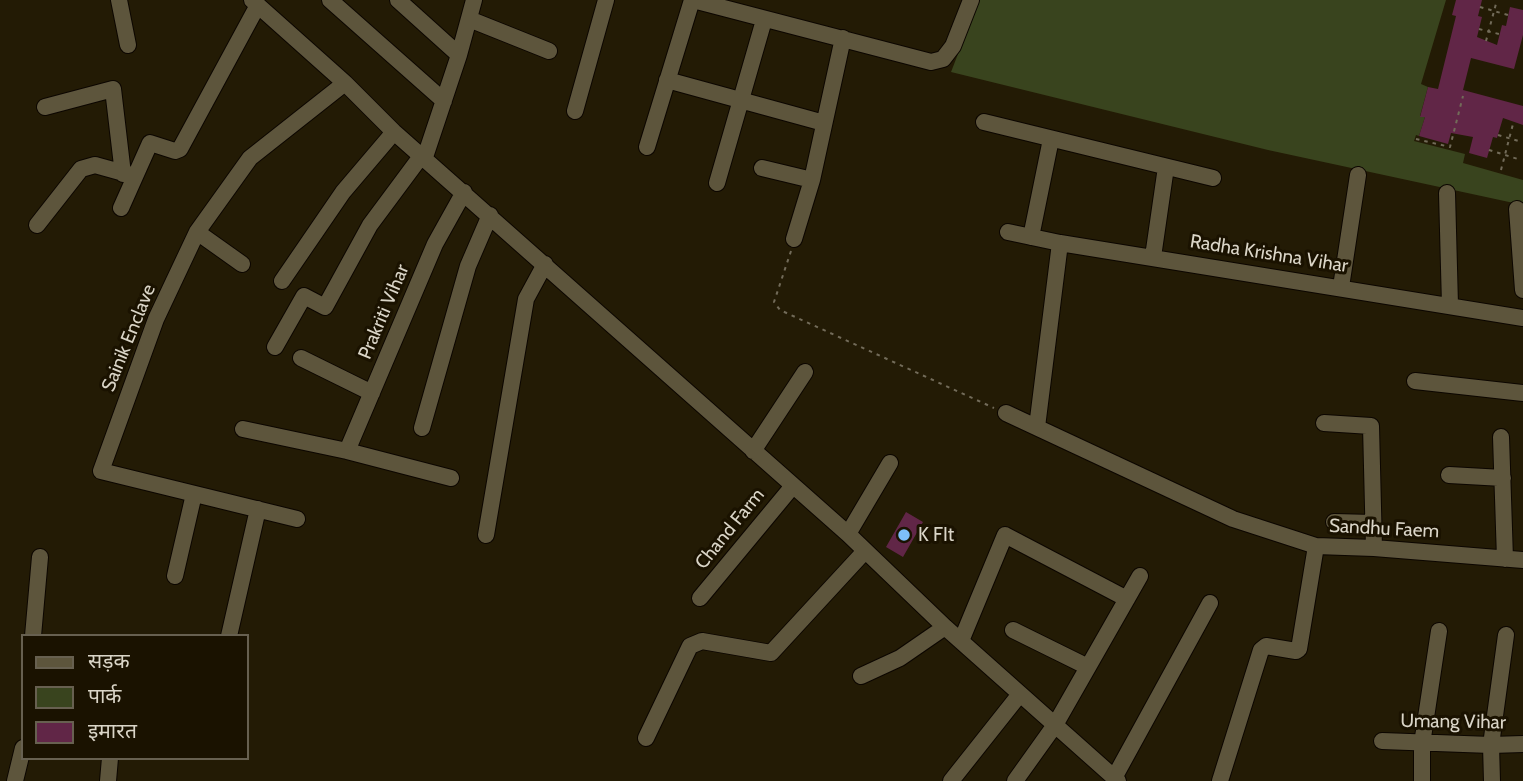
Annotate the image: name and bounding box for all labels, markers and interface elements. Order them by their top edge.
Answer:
street label: Radha Krishna Vihar [1188,230,1350,278]
street label: Prakriti Vihar [354,261,414,363]
street label: Sainik Enclave [97,281,161,395]
street label: Chand Farm [691,484,769,574]
street label: Sandhu Faem [1328,515,1440,543]
place label: K FIt [918,524,954,546]
marker: K FIt [896,527,912,543]
legend [21,634,248,760]
text: सड़क [88,648,130,673]
text: पार्क [88,683,122,708]
street label: Umang Vihar [1400,710,1506,734]
text: इमारत [88,718,137,743]

